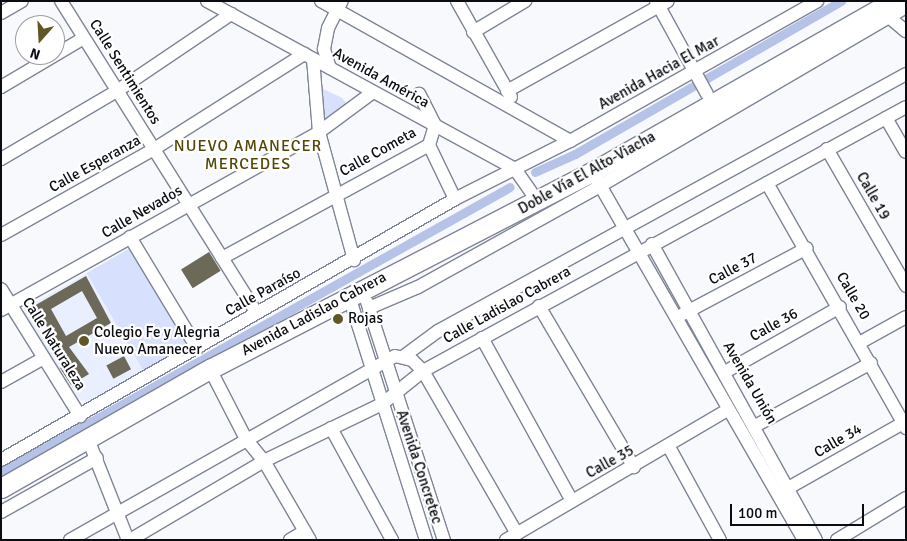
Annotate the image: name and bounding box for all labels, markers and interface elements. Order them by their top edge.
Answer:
north arrow [15,15,65,65]
street label: Calle Sentimientos [85,16,165,128]
street label: Avenida Hacia El Mar [595,32,723,114]
text: N [28,44,43,63]
street label: Avenida América [330,44,432,112]
street label: Calle Cometa [336,124,420,180]
street label: Doble Vía El Alto-Viacha [515,128,659,218]
street label: Calle Esperanza [46,131,144,197]
district label: NUEVO AMANECER MERCEDES [172,136,324,174]
street label: Calle 19 [852,169,894,223]
street label: Calle Nevados [99,182,185,242]
street label: Calle 37 [706,249,760,289]
street label: Calle Ladislao Cabrera [440,262,574,348]
street label: Calle Paraíso [222,264,304,320]
street label: Avenida Ladislao Cabrera [239,268,389,360]
street label: Calle 20 [832,269,874,323]
street label: Calle Naturaleza [18,294,90,394]
street label: Calle 36 [747,305,801,345]
place label: Rojas [348,310,383,328]
marker: Rojas [332,313,344,325]
place label: Colegio Fe y Alegria Nuevo Amanecer [94,323,220,358]
marker: Colegio Fe y Alegria Nuevo Amanecer [78,335,90,347]
street label: Avenida Unión [719,338,781,428]
street label: Avenida Concretec [392,408,446,526]
street label: Calle 34 [811,420,865,462]
street label: Calle 35 [583,442,637,482]
scale bar [732,494,866,526]
text: 100 m [738,504,778,522]

